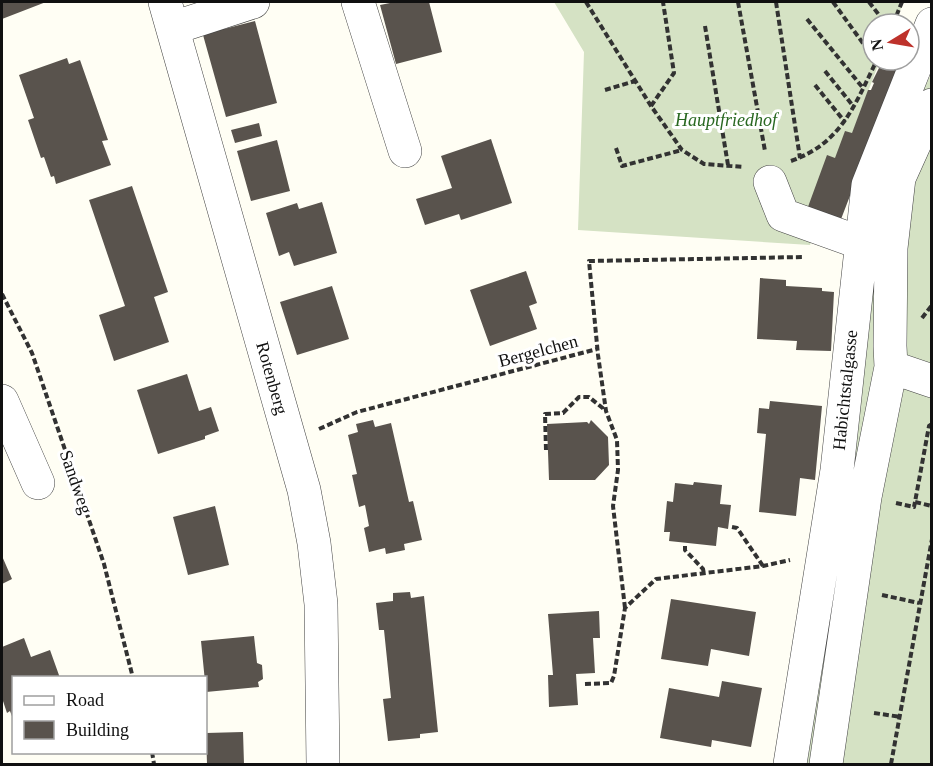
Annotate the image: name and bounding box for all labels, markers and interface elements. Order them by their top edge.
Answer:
north arrow [861,12,921,72]
text: N [867,37,886,52]
park label: Hauptfriedhof [674,110,780,130]
street label: Habichtstalgasse [829,329,861,451]
street label: Bergelchen [496,331,580,371]
street label: Rotenberg [252,339,292,417]
street label: Sandweg [56,448,96,516]
legend [12,676,207,754]
text: Road [66,690,104,710]
text: Building [66,720,129,740]

